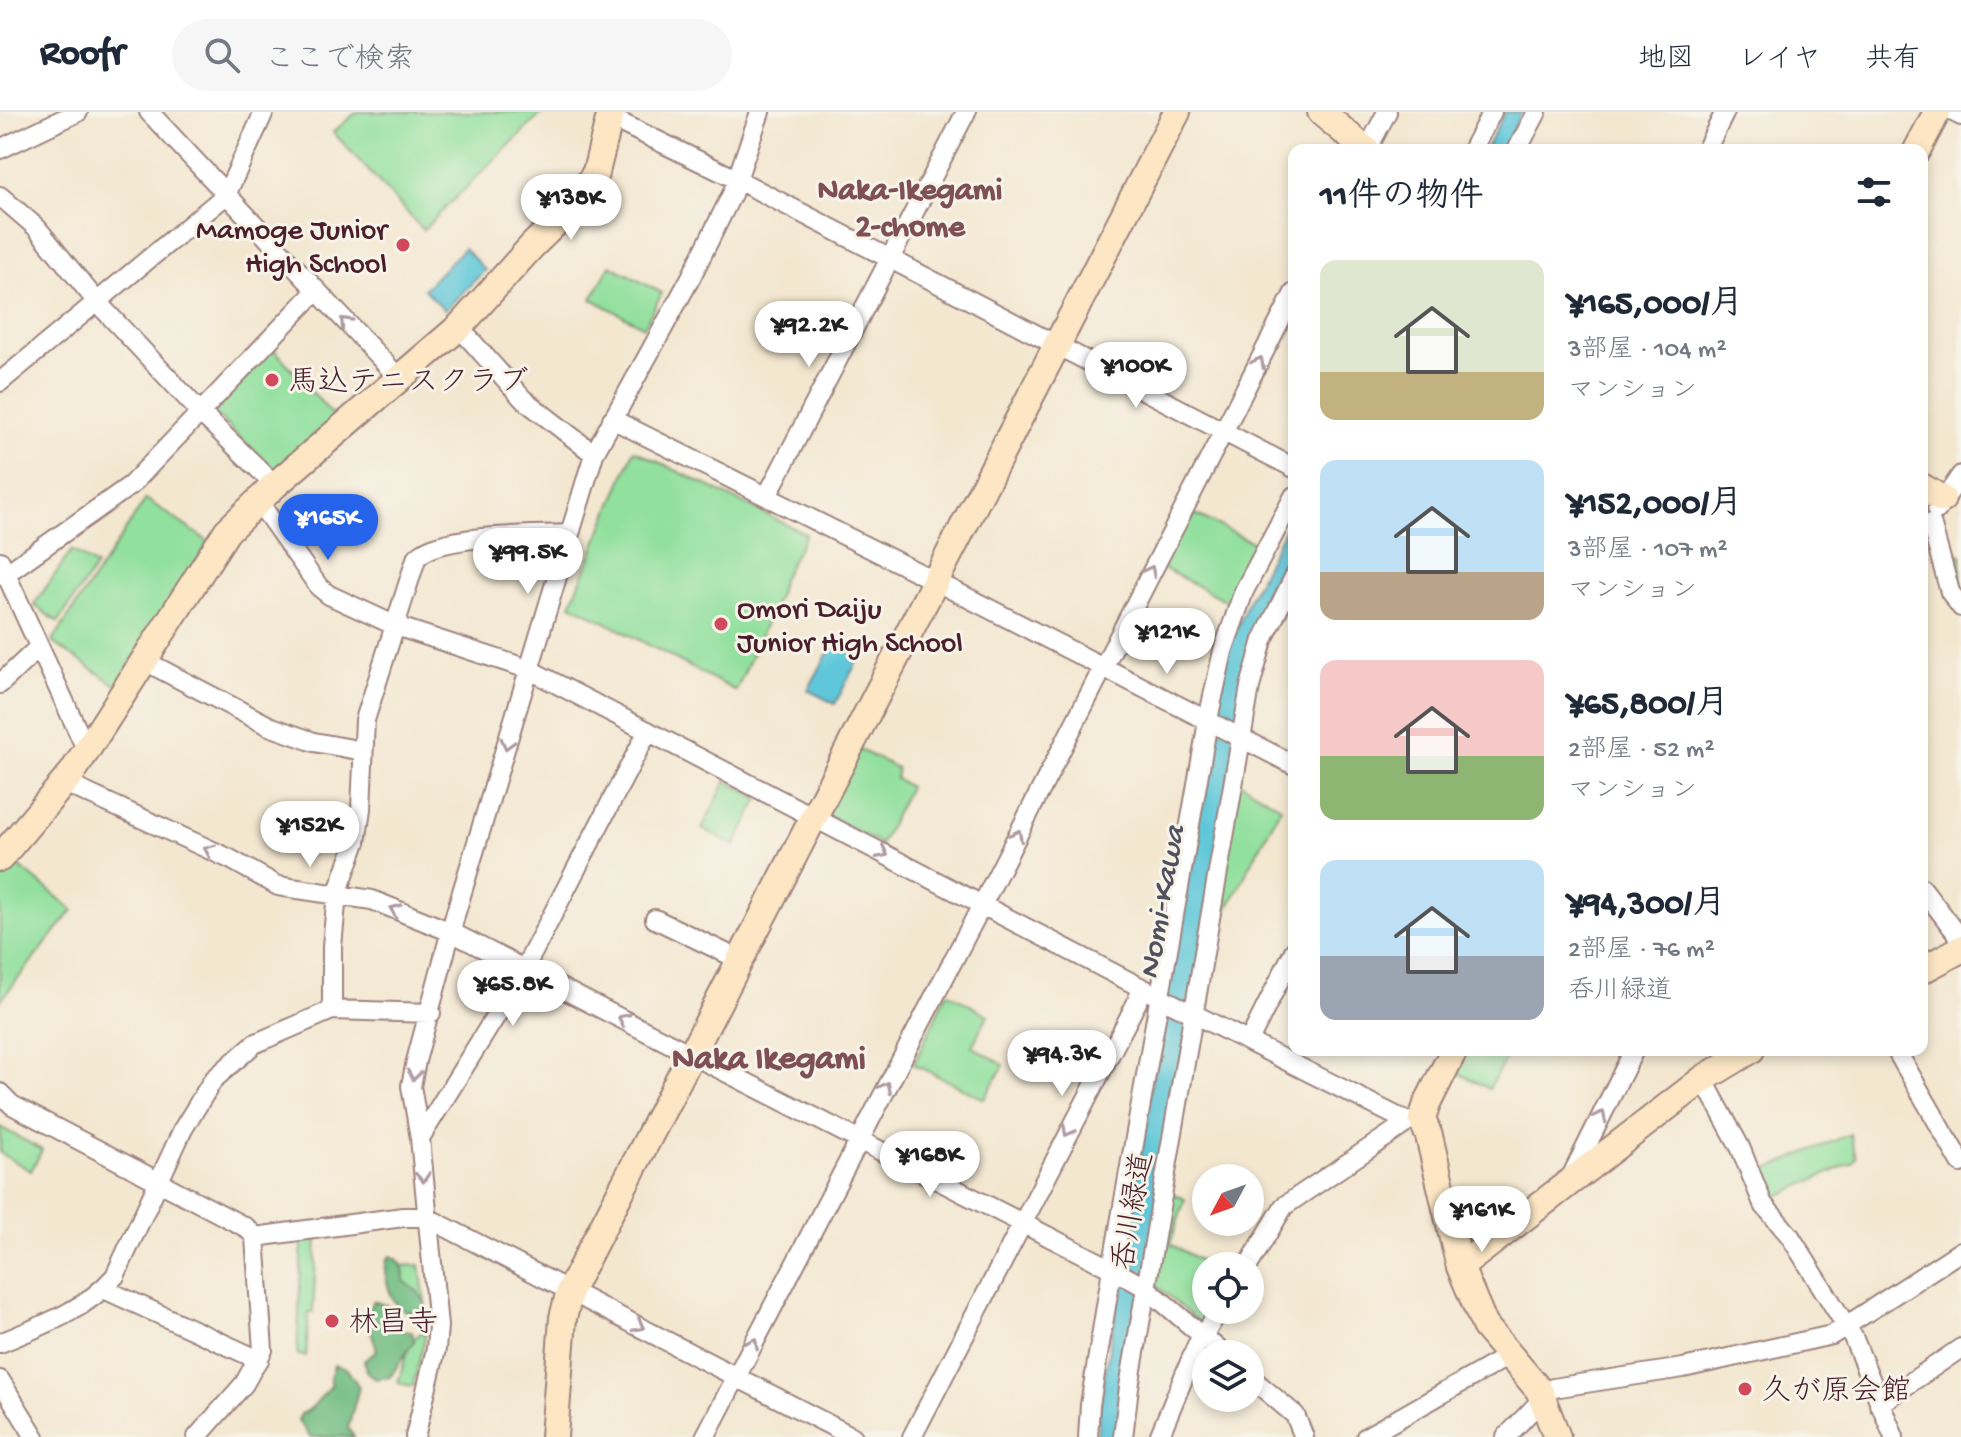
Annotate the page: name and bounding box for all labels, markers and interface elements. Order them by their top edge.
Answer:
search box [172,19,732,91]
text: Roofr [40,33,124,77]
icon: search [200,33,244,77]
text: ここで検索 [264,44,414,79]
text: 地図 [1638,44,1694,77]
text: レイヤ [1738,44,1821,77]
text: 共有 [1865,44,1921,77]
icon: filters [1852,170,1896,214]
district label: Naka-Ikegami 2-chome [818,173,1002,248]
pin: ¥138K [515,174,627,242]
text: 11件の物件 [1320,179,1483,219]
text: ¥138K [539,184,603,215]
place label: Mamoge Junior High School [196,215,389,284]
marker: Mamoge Junior High School [394,236,412,254]
text: ¥165,000/月 [1568,286,1743,326]
icon: home [1384,292,1480,388]
pin: ¥92.2K [744,301,874,369]
text: ¥92.2K [772,311,846,342]
one-way arrow [341,316,355,331]
text: 3部屋 · 104 m² [1568,336,1726,367]
pin: ¥100K [1080,342,1192,410]
text: ¥100K [1103,352,1169,383]
one-way arrow [1249,355,1264,370]
place label: 馬込テニスクラブ [288,366,529,402]
marker: 馬込テニスクラブ [263,371,281,389]
text: マンション [1568,377,1697,408]
text: ¥152,000/月 [1568,486,1743,526]
icon: home [1384,492,1480,588]
pin: ¥165K [272,494,384,562]
text: ¥165K [296,504,360,535]
pin: ¥99.5K [463,528,593,596]
text: 3部屋 · 107 m² [1568,536,1728,567]
text: ¥99.5K [491,538,565,569]
one-way arrow [1141,565,1156,580]
text: マンション [1568,577,1697,608]
place label: Omori Daiju Junior High School [737,594,963,663]
pin: ¥121K [1111,608,1223,676]
marker: Omori Daiju Junior High School [712,615,730,633]
text: ¥121K [1137,618,1197,649]
text: ¥65,800/月 [1568,686,1729,726]
icon: home [1384,692,1480,788]
text: 2部屋 · 52 m² [1568,736,1715,767]
one-way arrow [500,737,517,751]
text: マンション [1568,777,1697,808]
pin: ¥152K [254,801,366,869]
text: ¥152K [278,811,342,842]
water label: Nomi-Kawa [1132,821,1196,983]
one-way arrow [1007,829,1023,844]
one-way arrow [203,844,217,860]
one-way arrow [875,844,890,859]
text: ¥94,300/月 [1568,886,1726,926]
icon: home [1384,892,1480,988]
one-way arrow [389,903,403,919]
text: 2部屋 · 76 m² [1568,936,1715,967]
pin: ¥65.8K [448,960,578,1028]
text: ¥65.8K [475,970,551,1001]
text: 呑川緑道 [1568,977,1672,1008]
one-way arrow [616,1013,631,1029]
pin: ¥94.3K [997,1030,1127,1098]
text: ¥94.3K [1025,1040,1099,1071]
district label: Naka Ikegami [672,1041,866,1081]
one-way arrow [406,1068,423,1081]
one-way arrow [876,1081,892,1096]
one-way arrow [1591,1110,1607,1125]
one-way arrow [1062,1123,1078,1137]
pin: ¥168K [874,1131,986,1199]
text: ¥168K [898,1141,962,1172]
street label: 呑川緑道 [1106,1149,1163,1274]
north arrow [1192,1164,1264,1236]
map controls [1192,1164,1264,1412]
one-way arrow [414,1171,431,1184]
pin: ¥161K [1426,1186,1538,1254]
text: ¥161K [1452,1196,1512,1227]
button: locate [1192,1252,1264,1324]
place label: 林昌寺 [348,1306,438,1343]
marker: 林昌寺 [323,1312,341,1330]
one-way arrow [631,1316,646,1331]
one-way arrow [743,1336,758,1351]
button: layers [1192,1340,1264,1412]
place label: 久が原会館 [1761,1374,1911,1411]
marker: 久が原会館 [1736,1380,1754,1398]

